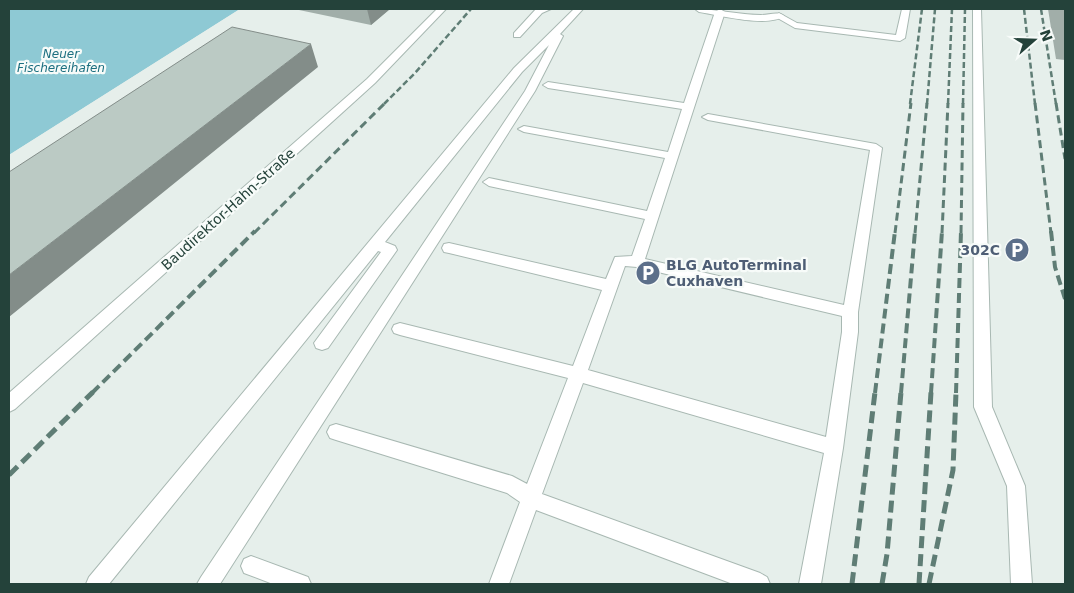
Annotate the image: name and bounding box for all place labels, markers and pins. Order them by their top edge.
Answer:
parking icon: 302C [1004,237,1030,263]
place label: 302C [961,242,1000,258]
place label: BLG AutoTerminal Cuxhaven [666,257,807,289]
parking icon: BLG AutoTerminal Cuxhaven [635,260,661,286]

